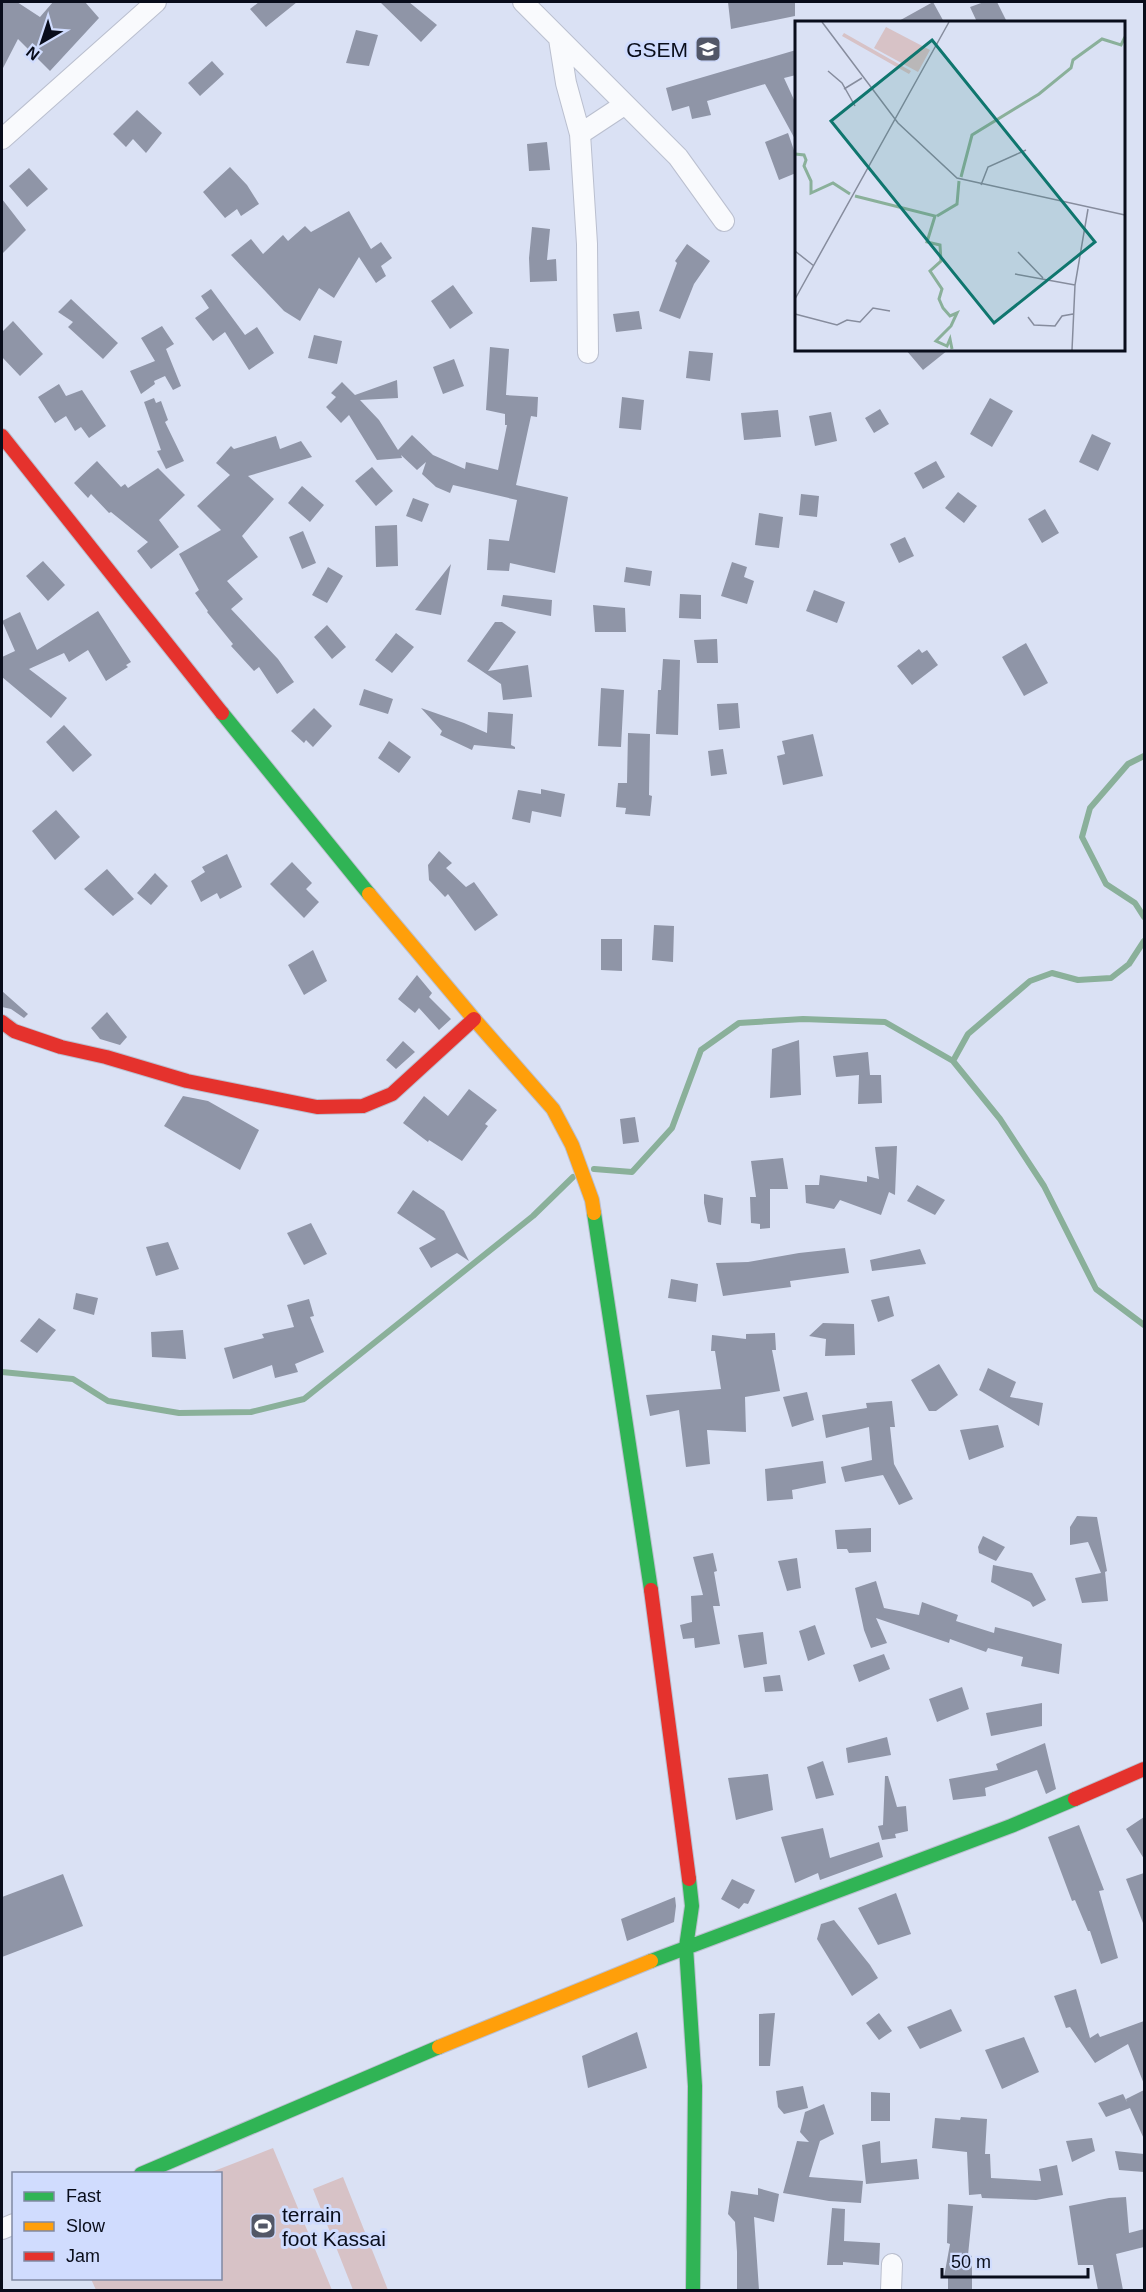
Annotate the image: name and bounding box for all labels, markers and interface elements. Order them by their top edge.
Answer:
north arrow [12,12,72,72]
inset map [795,21,1125,351]
school or university icon: GSEM [693,34,723,64]
place label: GSEM [626,38,688,61]
text: N [23,43,43,64]
legend [12,2172,222,2280]
text: Fast [66,2186,101,2206]
place label: terrain foot Kassai [282,2203,386,2250]
sports icon: terrain foot Kassai [248,2211,278,2241]
text: Slow [66,2216,106,2236]
scale bar [942,2241,1088,2279]
text: Jam [66,2246,100,2266]
text: 50 m [951,2252,991,2272]

